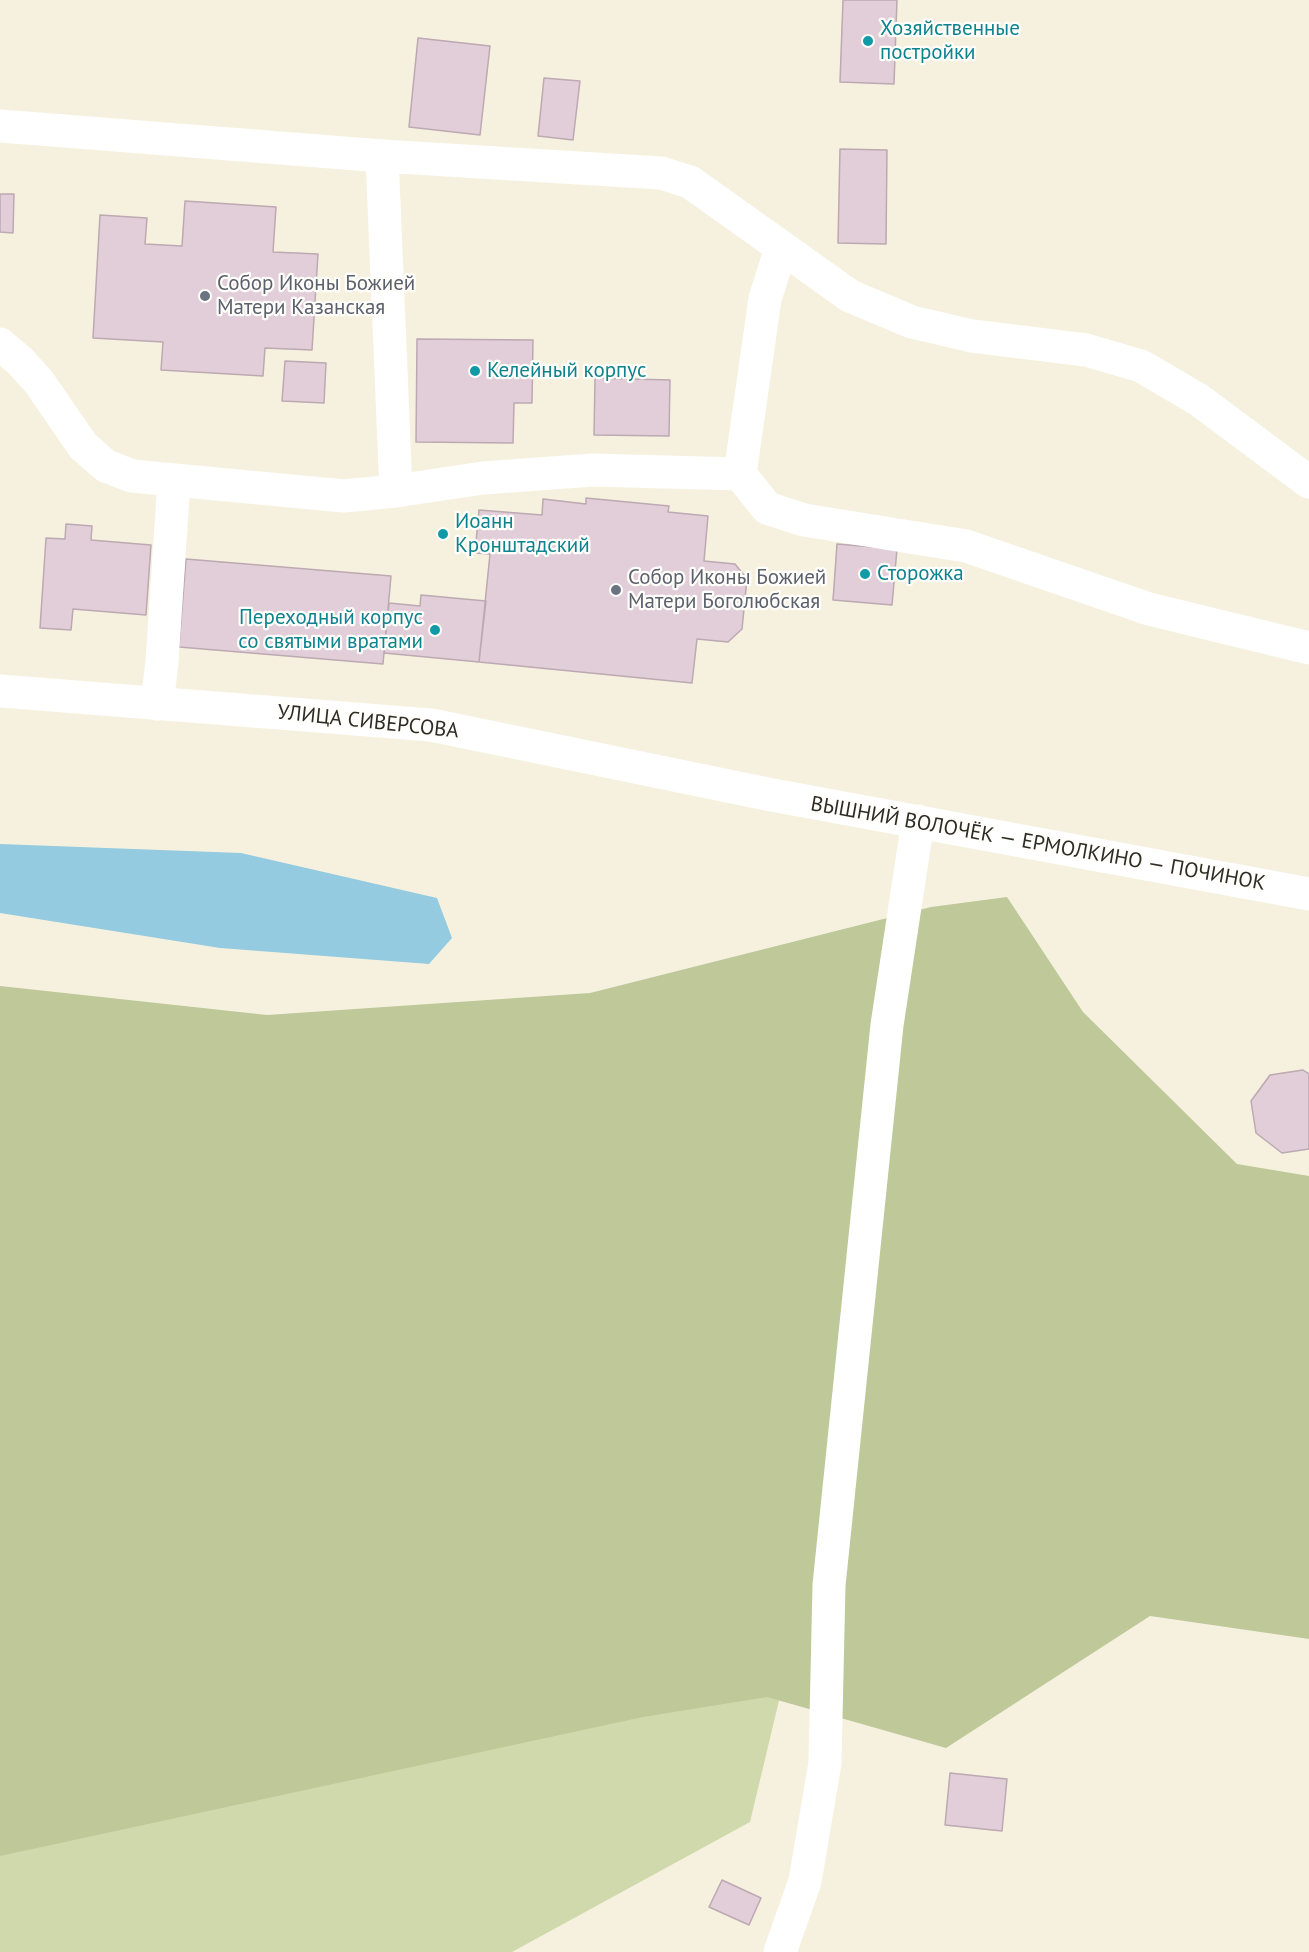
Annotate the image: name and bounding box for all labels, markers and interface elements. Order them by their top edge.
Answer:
place label: Хозяйственные постройки [880,16,1020,66]
marker: Хозяйственные постройки [861,34,875,48]
place label: Собор Иконы Божией Матери Казанская [217,271,415,321]
marker: Собор Иконы Божией Матери Казанская [198,289,212,303]
place label: Келейный корпус [487,358,646,384]
marker: Келейный корпус [468,364,482,378]
place label: Иоанн Кронштадский [455,509,590,559]
marker: Иоанн Кронштадский [436,527,450,541]
place label: Сторожка [877,561,964,587]
place label: Собор Иконы Божией Матери Боголюбская [628,565,826,615]
marker: Сторожка [858,567,872,581]
marker: Собор Иконы Божией Матери Боголюбская [609,583,623,597]
place label: Переходный корпус со святыми вратами [238,605,423,655]
marker: Переходный корпус со святыми вратами [428,623,442,637]
street label: УЛИЦА СИВЕРСОВА [276,700,460,744]
street label: ВЫШНИЙ ВОЛОЧЁК — ЕРМОЛКИНО — ПОЧИНОК [809,792,1267,896]

